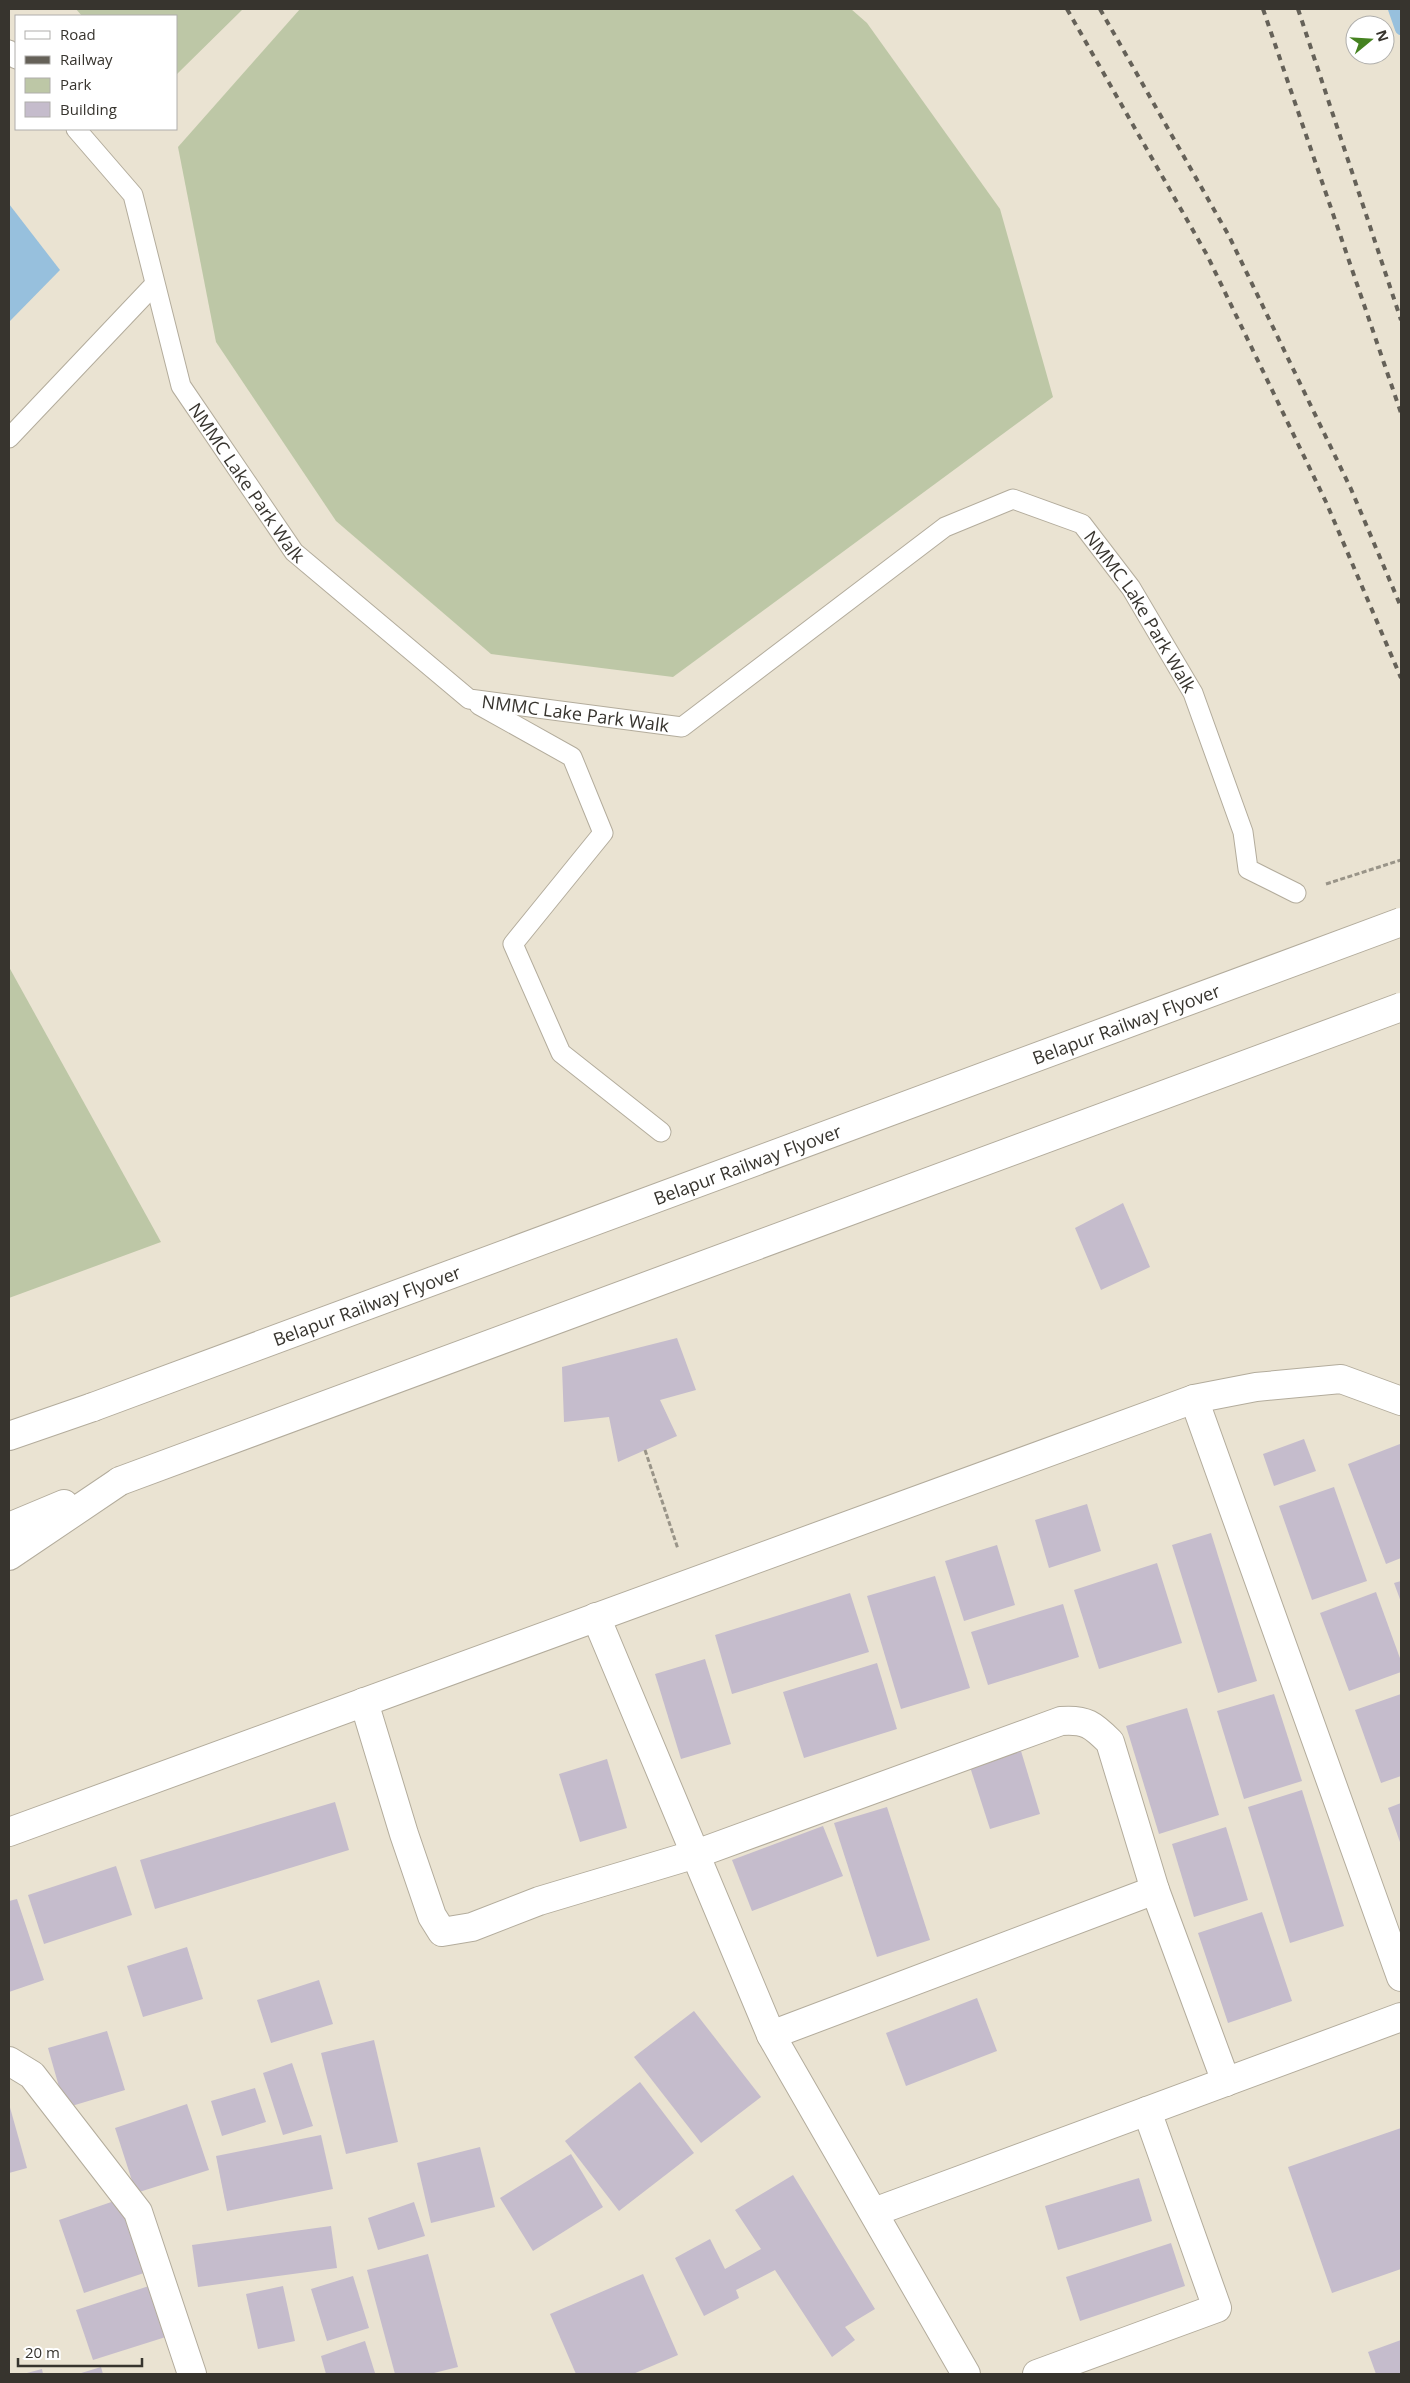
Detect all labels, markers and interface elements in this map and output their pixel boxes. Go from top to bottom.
legend [15,15,178,130]
north arrow [1345,15,1395,65]
text: Road [60,24,96,44]
text: N [1372,27,1394,44]
text: Railway [60,49,113,69]
text: Park [60,74,91,94]
text: Building [60,99,117,119]
street label: NMMC Lake Park Walk [184,398,310,568]
street label: NMMC Lake Park Walk [1079,525,1202,697]
street label: NMMC Lake Park Walk [480,689,671,737]
street label: Belapur Railway Flyover [1029,978,1224,1070]
street label: Belapur Railway Flyover [650,1118,845,1210]
street label: Belapur Railway Flyover [270,1260,465,1351]
scale bar [18,2336,141,2368]
text: 20 m [25,2342,60,2362]

